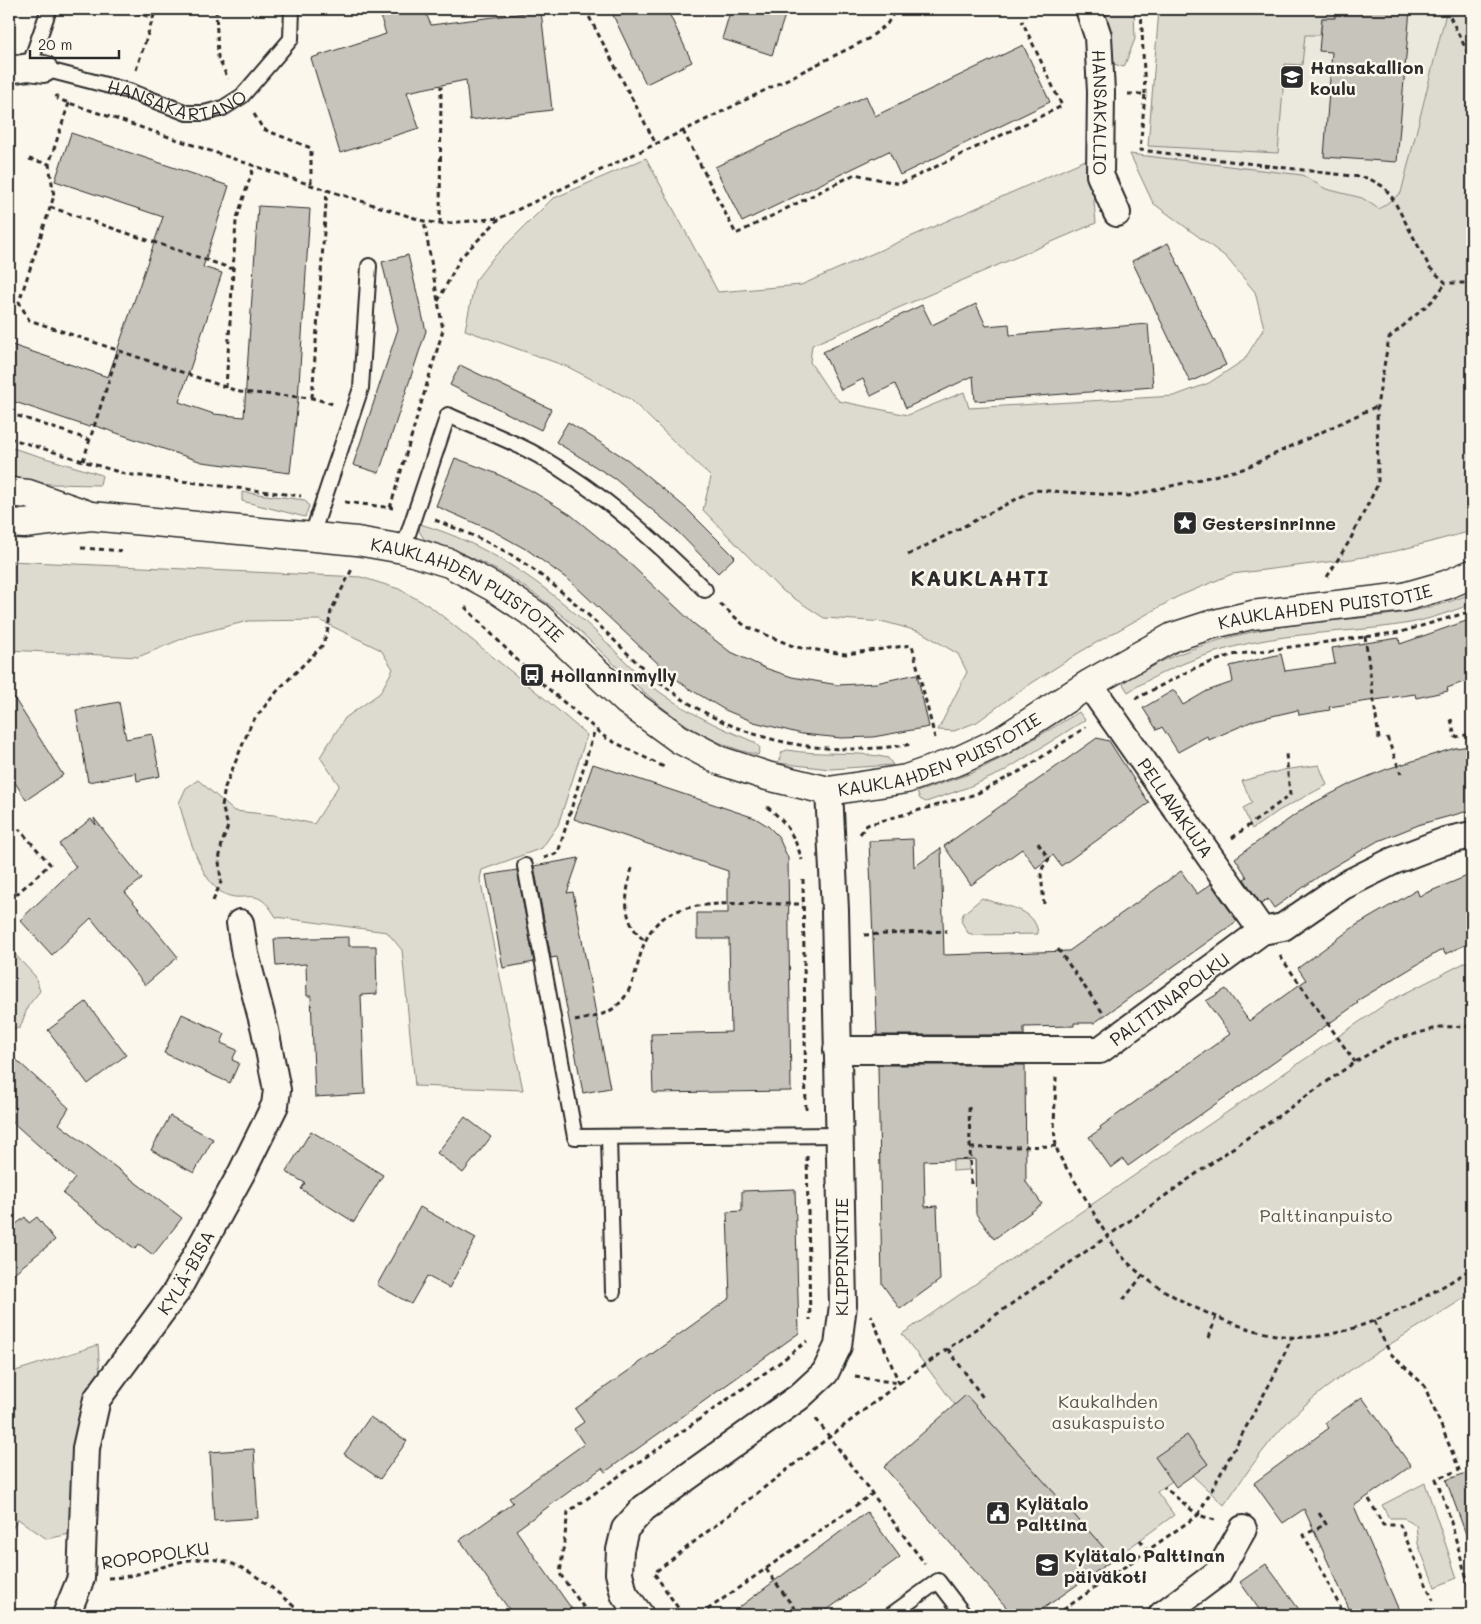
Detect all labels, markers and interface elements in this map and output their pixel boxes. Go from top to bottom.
scale bar [30,28,119,60]
text: 20 m [38,34,72,54]
street label: HANSAKALLIO [1087,49,1113,175]
place label: Hansakallion koulu [1310,55,1424,100]
school or university icon: Hansakallion koulu [1279,64,1305,90]
street label: HANSAKARTANO [102,73,248,97]
text: HANSAKARTANO [105,74,251,126]
place icon: Gestersinrinne [1172,510,1198,536]
place label: Gestersinrinne [1202,511,1336,535]
street label: KAUKLAHDEN PUISTOTIE [369,532,569,647]
district label: KAUKLAHTI [911,563,1049,592]
street label: KAUKLAHDEN PUISTOTIE [1215,578,1435,635]
bus stop icon: Hollanninmylly [519,662,545,688]
place label: Hollanninmylly [550,663,677,687]
street label: KAUKLAHDEN PUISTOTIE [836,707,1045,802]
street label: PELLAVAKUJA [1132,753,1219,862]
street label: PALTTINAPOLKU [1105,947,1234,1051]
street label: KLIPPINKITIE [829,1198,853,1316]
park label: Palttinanpuisto [1259,1203,1393,1227]
street label: KYLÄ-BISA [151,1226,220,1319]
park label: Kaukalhden asukaspuisto [1051,1389,1165,1434]
place label: Kylätalo Palttina [1016,1491,1088,1536]
public building icon: Kylätalo Palttina [985,1500,1011,1526]
street label: ROPOPOLKU [100,1536,210,1574]
place label: Kylätalo Palttinan päiväkoti [1064,1543,1225,1588]
school or university icon: Kylätalo Palttinan päiväkoti [1034,1552,1060,1578]

